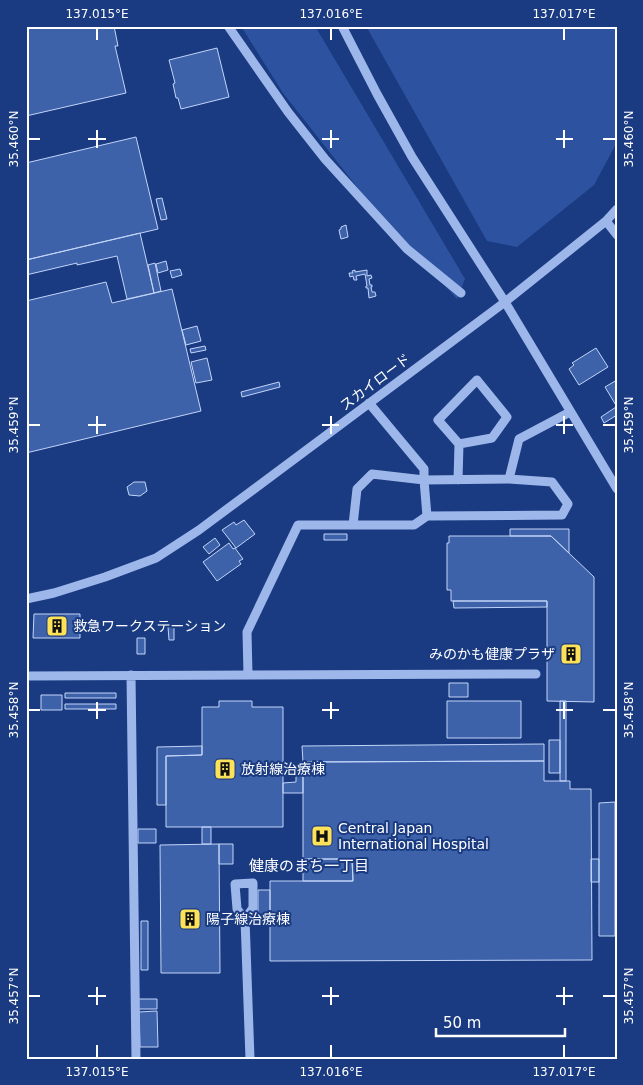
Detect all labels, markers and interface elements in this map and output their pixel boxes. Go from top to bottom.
text: 137.015°E [65,7,129,21]
text: 137.016°E [299,7,363,21]
text: 137.017°E [532,7,596,21]
text: 35.460°N [7,111,21,167]
text: 35.460°N [622,111,636,167]
street label: スカイロード [337,350,413,414]
text: 35.459°N [7,397,21,453]
text: 35.459°N [622,397,636,453]
building icon: 救急ワークステーション [45,614,69,638]
place label: 救急ワークステーション [73,618,226,634]
building icon: みのかも健康プラザ [559,642,583,666]
place label: みのかも健康プラザ [429,646,555,662]
text: 35.458°N [7,682,21,738]
text: 35.458°N [622,682,636,738]
building icon: 放射線治療棟 [213,757,237,781]
place label: 放射線治療棟 [241,761,325,777]
place label: Central Japan International Hospital [338,820,489,852]
hospital icon: Central Japan International Hospital [310,824,334,848]
district label: 健康のまち一丁目 [249,857,369,875]
building icon: 陽子線治療棟 [178,907,202,931]
place label: 陽子線治療棟 [206,911,290,927]
text: 35.457°N [7,968,21,1024]
text: 35.457°N [622,968,636,1024]
scale bar [436,1005,564,1037]
text: 50 m [443,1014,481,1032]
text: 137.015°E [65,1065,129,1079]
text: 137.016°E [299,1065,363,1079]
text: 137.017°E [532,1065,596,1079]

